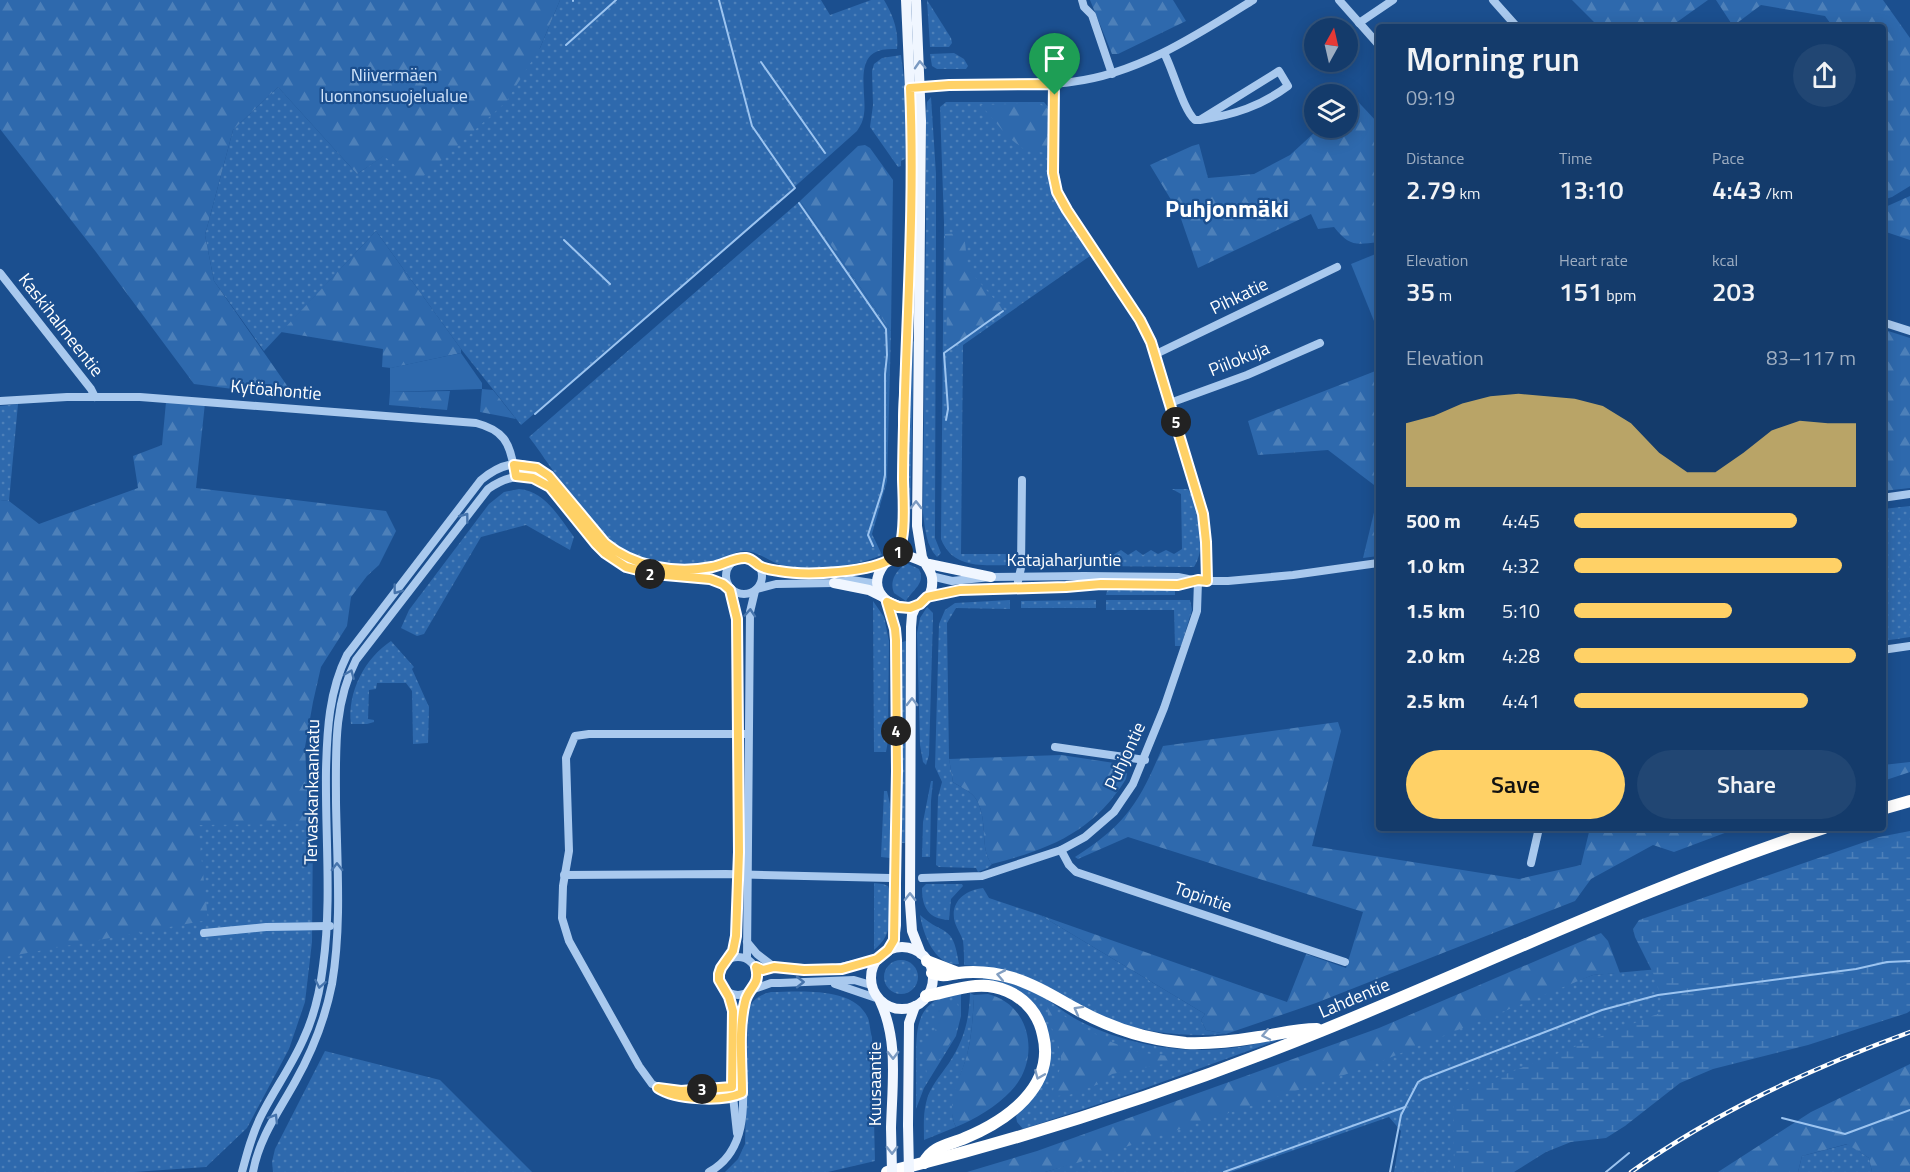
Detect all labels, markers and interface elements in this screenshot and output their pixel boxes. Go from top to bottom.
north arrow [1304,18,1358,72]
map controls [1304,18,1358,138]
pin [1029,33,1080,95]
text: Morning run [1406,34,1580,84]
icon: arrive [1038,42,1071,75]
button: share [1793,44,1856,107]
park label: Niivermäen luonnonsuojelualue [320,61,468,109]
one-way arrow [913,61,926,70]
text: 09:19 [1406,82,1455,113]
button: layers [1304,84,1358,138]
text: Distance [1406,146,1464,170]
text: Time [1559,146,1592,170]
text: Pace [1712,146,1744,170]
text: 2.79 [1406,170,1456,209]
text: 13:10 [1559,170,1623,209]
text: 4:43 [1712,170,1762,209]
text: km [1456,181,1480,205]
text: /km [1762,181,1793,205]
district label: Puhjonmäki [1165,190,1289,226]
text: Elevation [1406,248,1468,272]
text: Heart rate [1559,248,1628,272]
text: kcal [1712,248,1738,272]
street label: Kaskihalmeentie [12,267,111,382]
street label: Pihkatie [1205,270,1272,321]
text: 35 [1406,272,1435,311]
text: 151 [1559,272,1603,311]
text: 203 [1712,272,1756,311]
text: m [1435,283,1452,307]
text: bpm [1603,283,1636,307]
street label: Piilokuja [1204,334,1273,383]
text: Elevation [1406,342,1484,373]
text: 83–117 m [1766,342,1856,373]
street label: Kytöahontie [229,372,323,407]
pin: 5 [1161,407,1191,437]
text: 5 [1172,410,1180,434]
one-way arrow [910,500,922,509]
text: 500 m [1406,505,1461,536]
text: 4:45 [1502,505,1540,536]
one-way arrow [457,513,468,524]
pin: 1 [883,537,913,567]
text: 1 [894,540,902,564]
street label: Katajaharjuntie [1007,546,1121,573]
text: 1.0 km [1406,550,1465,581]
text: 4:32 [1502,550,1540,581]
pin: 2 [635,559,665,589]
text: 2 [646,562,654,586]
one-way arrow [393,583,404,594]
text: 1.5 km [1406,595,1465,626]
text: 5:10 [1502,595,1540,626]
one-way arrow [743,608,756,617]
text: 2.0 km [1406,640,1465,671]
text: 4:28 [1502,640,1540,671]
one-way arrow [343,670,355,681]
text: 2.5 km [1406,685,1465,716]
text: 4:41 [1502,685,1540,716]
one-way arrow [906,698,918,707]
pin: 4 [881,716,911,746]
street label: Puhjontie [1097,717,1152,794]
street label: Tervaskankaankatu [297,719,326,865]
text: 4 [892,719,900,743]
button: Save [1406,750,1625,819]
button: Share [1637,750,1856,819]
one-way arrow [331,863,343,872]
street label: Topintie [1171,874,1236,919]
one-way arrow [904,893,916,902]
one-way arrow [997,969,1007,982]
street label: Lahdentie [1314,970,1394,1025]
one-way arrow [795,976,804,988]
one-way arrow [314,978,327,988]
one-way arrow [1073,1006,1084,1017]
one-way arrow [1262,1028,1272,1041]
street label: Kuusaantie [861,1042,888,1126]
one-way arrow [886,1050,899,1059]
one-way arrow [1035,1068,1047,1079]
pin: 3 [687,1074,717,1104]
text: 3 [698,1077,706,1101]
one-way arrow [266,1114,278,1124]
one-way arrow [885,1146,898,1155]

